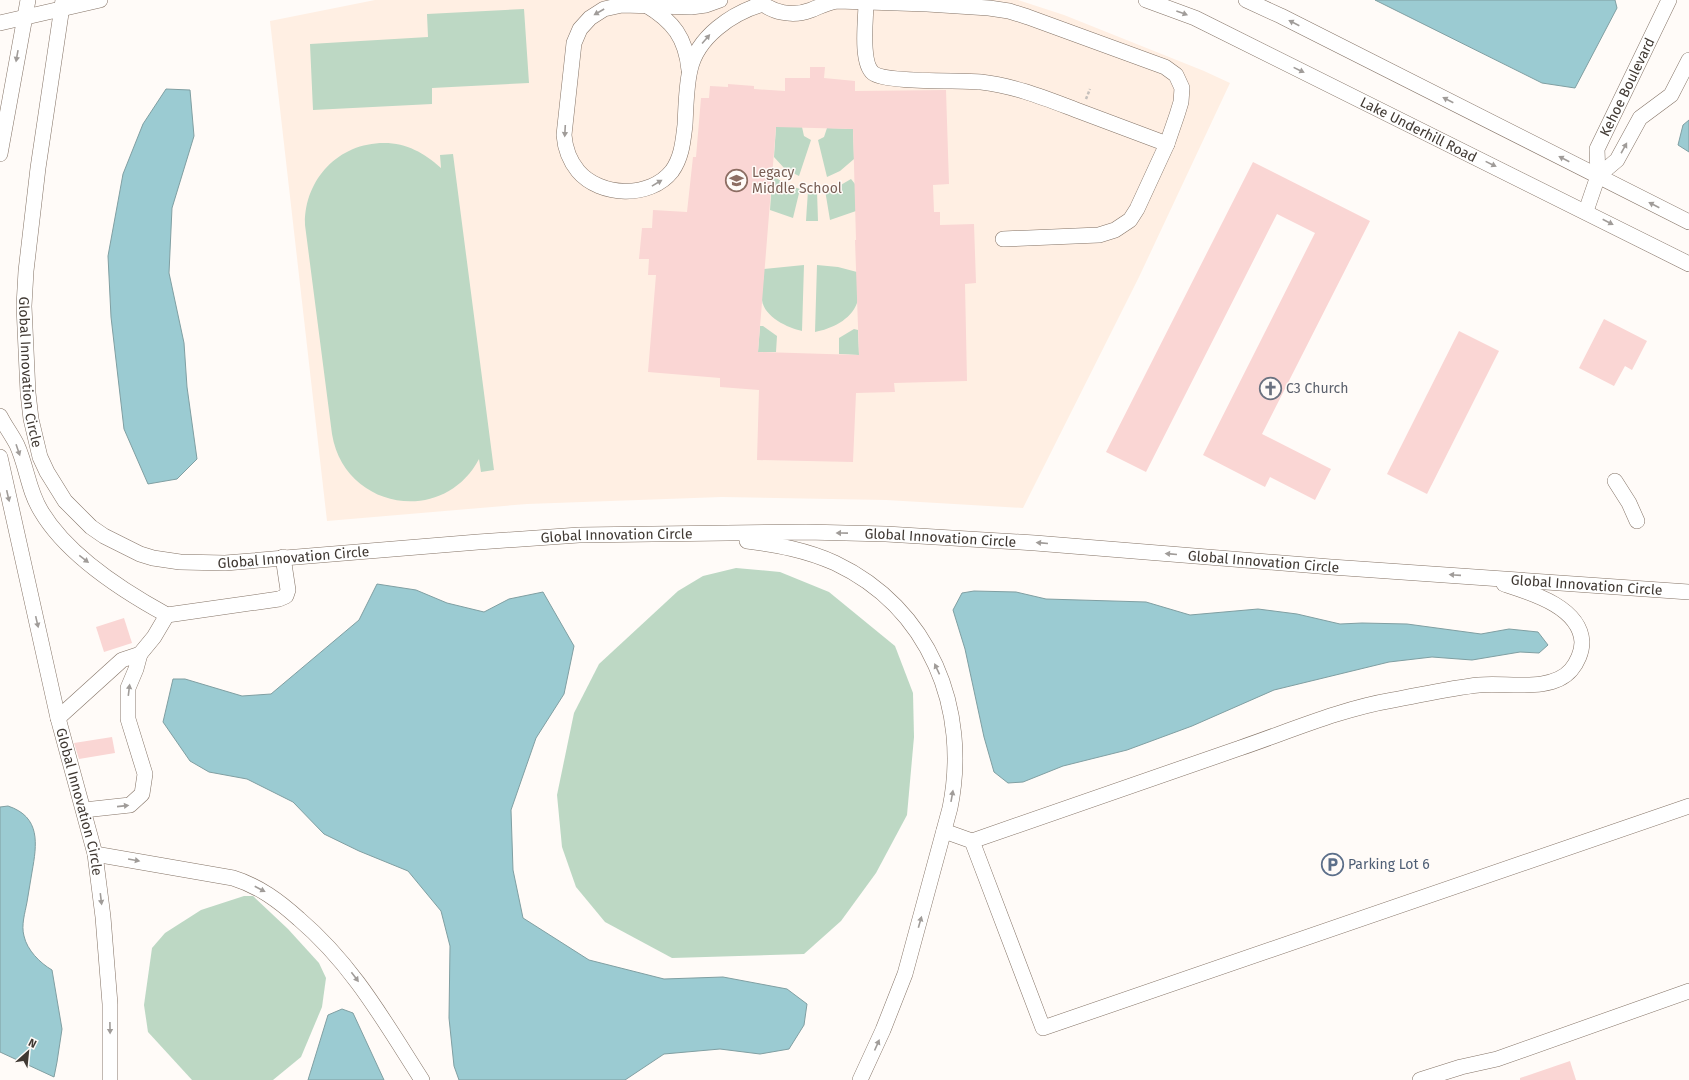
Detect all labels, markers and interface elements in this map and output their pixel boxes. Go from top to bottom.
one-way arrow [593,8,605,15]
one-way arrow [1177,11,1189,17]
one-way arrow [1288,20,1300,26]
one-way arrow [702,34,711,45]
street label: Kehoe Boulevard [1596,35,1659,139]
one-way arrow [14,50,20,62]
one-way arrow [1294,67,1305,73]
street label: Lake Underhill Road [1357,94,1480,166]
one-way arrow [1442,97,1453,103]
one-way arrow [561,125,568,137]
one-way arrow [1620,142,1627,153]
one-way arrow [1558,156,1569,162]
one-way arrow [1486,161,1497,167]
place label: Legacy Middle School [752,164,842,197]
school or university icon: Legacy Middle School [723,167,749,193]
one-way arrow [651,179,663,186]
one-way arrow [1648,202,1660,208]
one-way arrow [1602,219,1613,225]
street label: Global Innovation Circle [15,296,45,449]
church icon: C3 Church [1257,375,1283,401]
place label: C3 Church [1286,380,1348,397]
one-way arrow [15,445,21,457]
one-way arrow [6,489,12,502]
street label: Global Innovation Circle [864,525,1017,551]
street label: Global Innovation Circle [540,526,693,547]
one-way arrow [835,530,848,536]
one-way arrow [1036,540,1048,547]
street label: Global Innovation Circle [218,543,370,572]
street label: Global Innovation Circle [1187,547,1340,577]
one-way arrow [1165,551,1177,557]
one-way arrow [78,555,89,563]
one-way arrow [1449,572,1461,579]
street label: Global Innovation Circle [1510,572,1663,599]
one-way arrow [34,616,40,629]
one-way arrow [934,663,940,675]
one-way arrow [126,684,132,697]
street label: Global Innovation Circle [52,726,106,877]
one-way arrow [949,790,955,803]
one-way arrow [117,802,129,809]
parking icon: Parking Lot 6 [1319,851,1345,877]
place label: Parking Lot 6 [1348,856,1430,873]
one-way arrow [128,858,140,864]
one-way arrow [254,886,266,892]
one-way arrow [98,893,104,905]
one-way arrow [917,916,923,928]
one-way arrow [351,971,359,982]
one-way arrow [107,1022,113,1035]
north arrow [8,1032,48,1072]
text: N [26,1036,39,1051]
one-way arrow [874,1039,880,1050]

